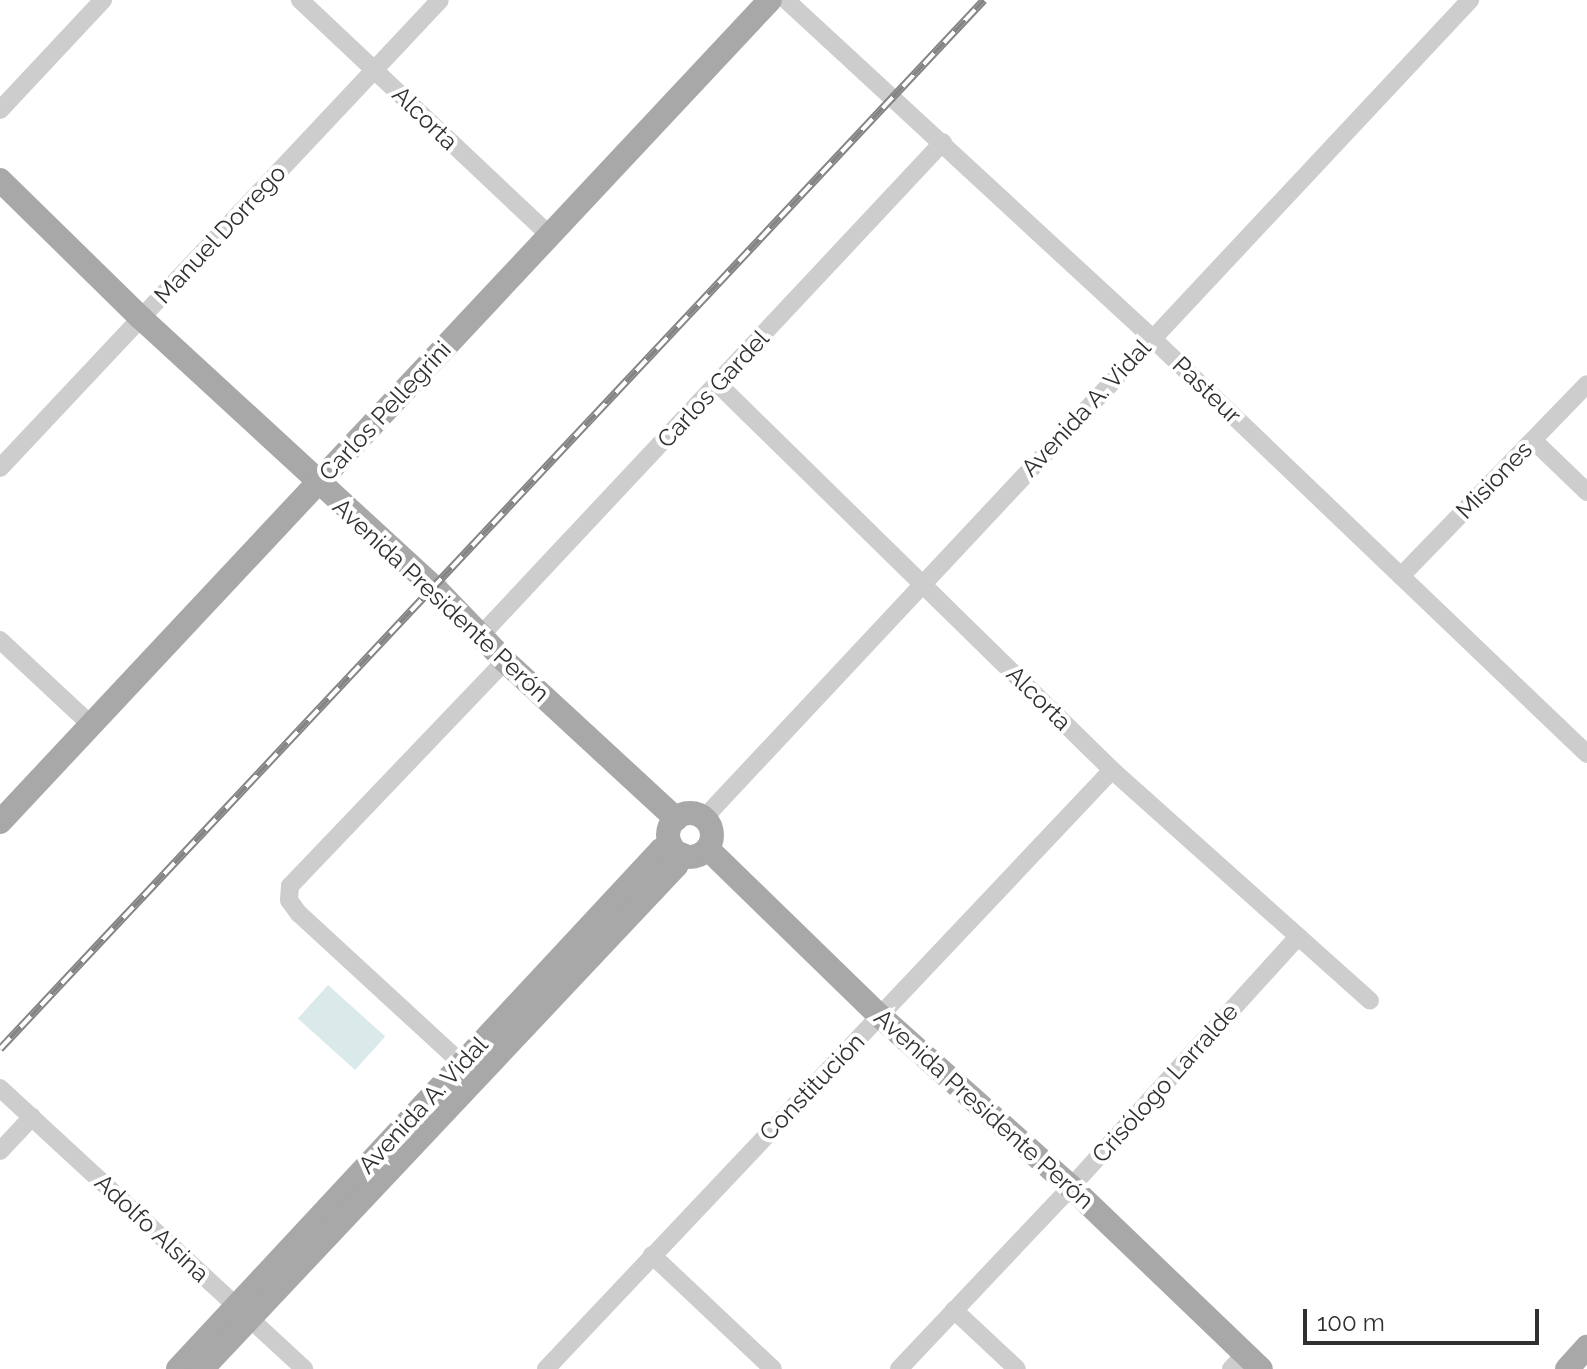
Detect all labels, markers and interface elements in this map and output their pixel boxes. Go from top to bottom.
street label: Alcorta [386,80,464,156]
street label: Manuel Dorrego [148,158,292,310]
street label: Carlos Gardel [651,324,775,454]
street label: Avenida A. Vidal [1015,333,1157,483]
street label: Carlos Pellegrini [313,335,457,487]
street label: Pasteur [1167,350,1247,430]
street label: Misiones [1450,435,1538,525]
street label: Avenida Presidente Perón [327,492,555,708]
street label: Alcorta [1001,660,1077,736]
street label: Crisólogo Larralde [1086,997,1244,1169]
street label: Avenida Presidente Perón [868,1003,1100,1215]
street label: Constitución [754,1027,870,1147]
street label: Avenida A. Vidal [352,1030,494,1180]
street label: Adolfo Alsina [89,1168,215,1288]
scale bar [1307,1293,1543,1343]
text: 100 m [1317,1308,1385,1337]

